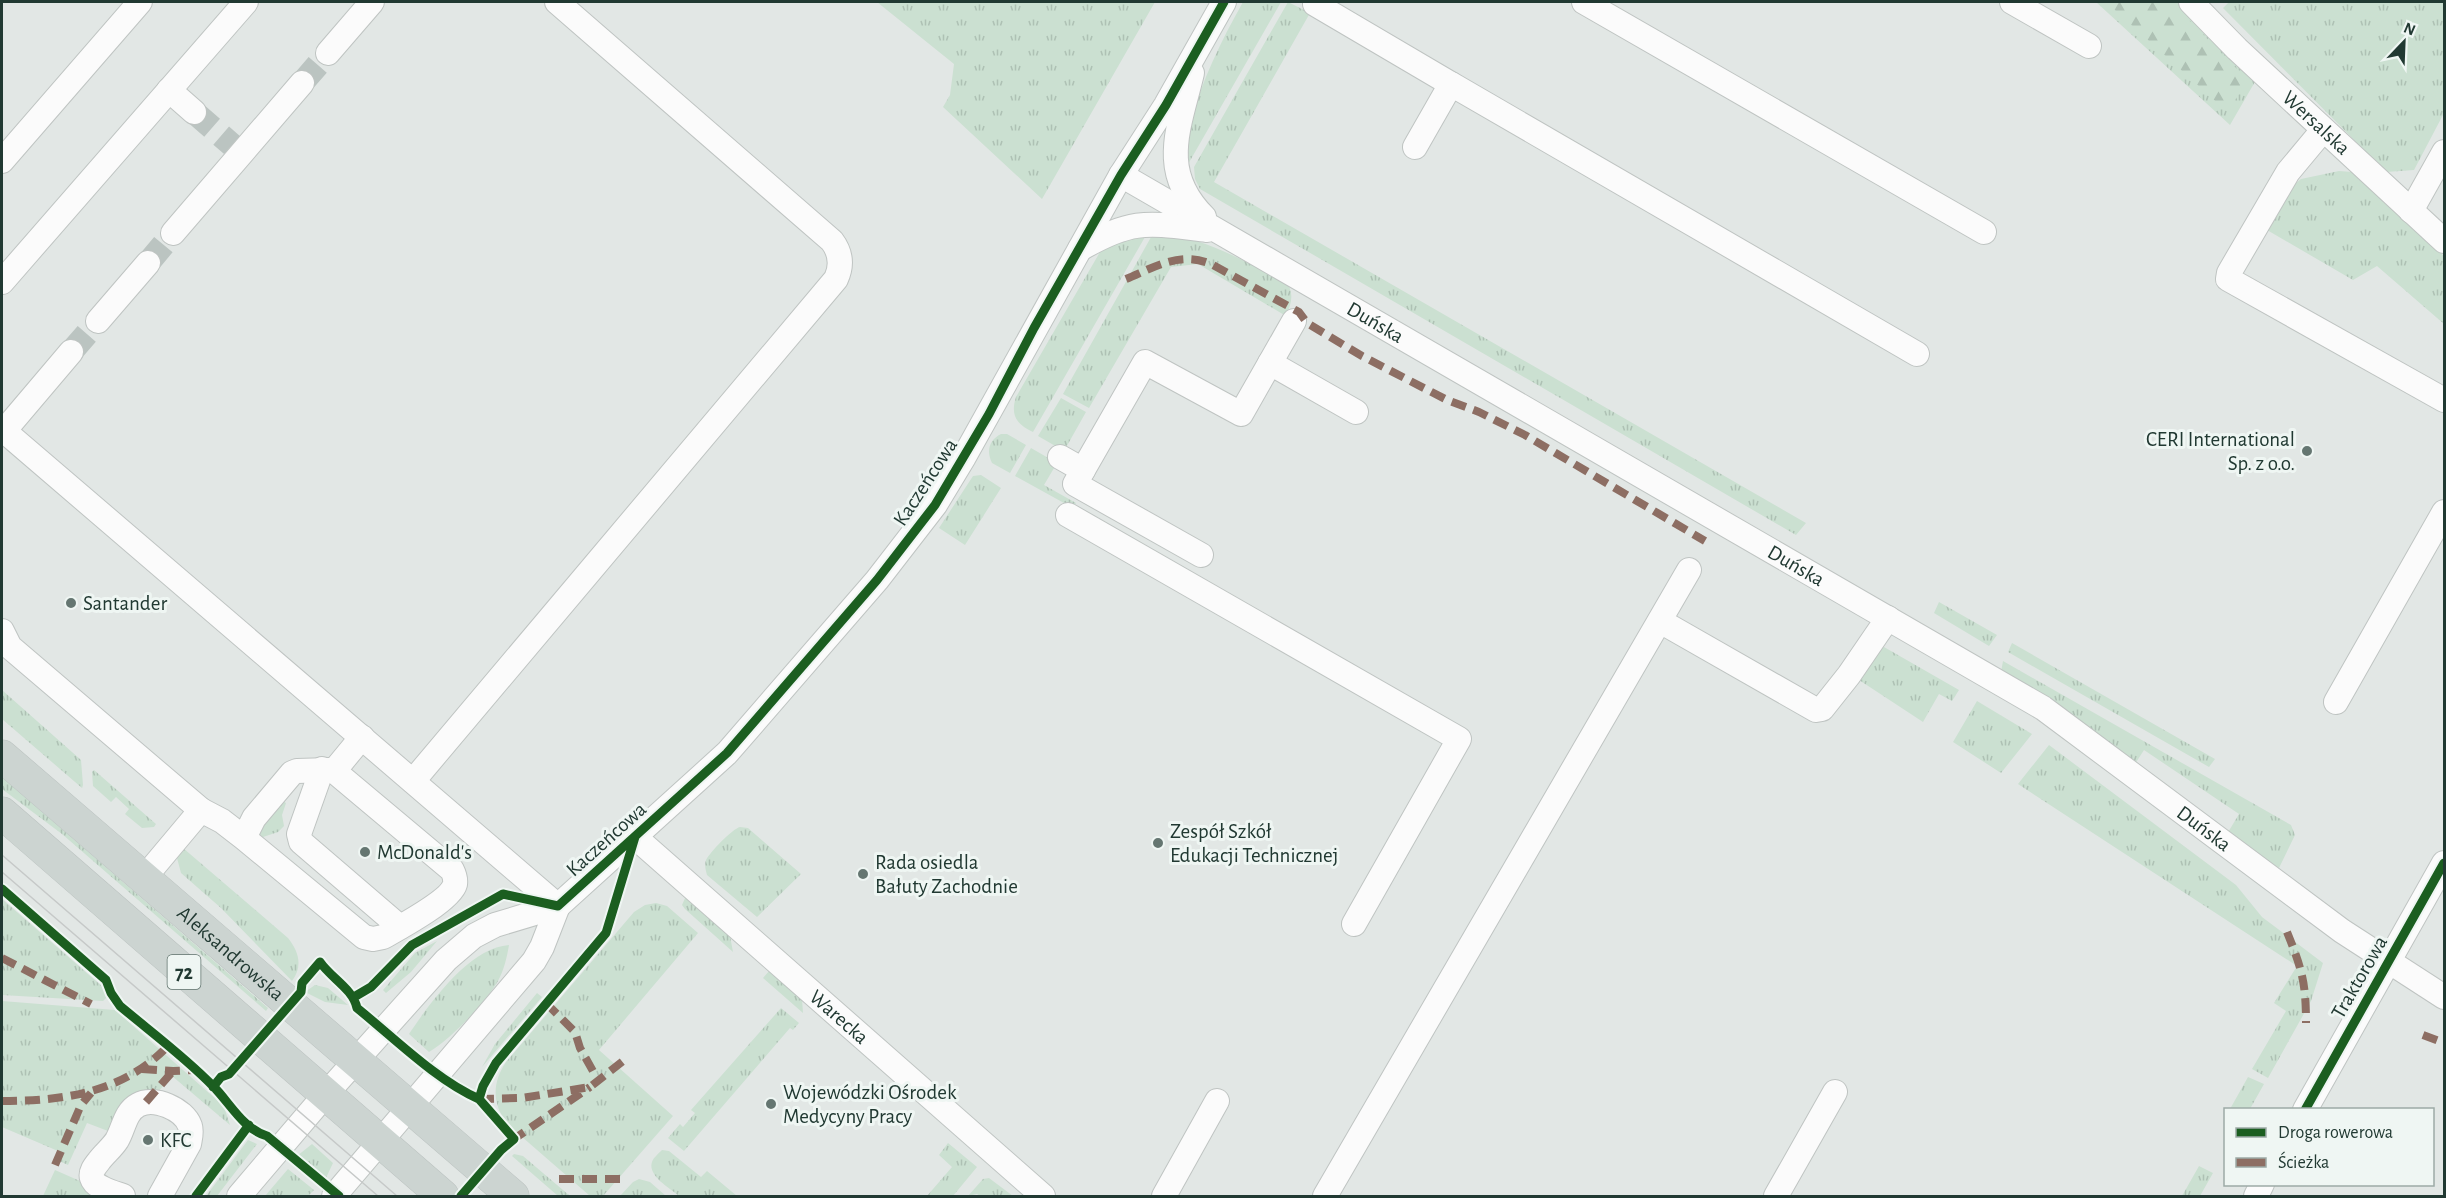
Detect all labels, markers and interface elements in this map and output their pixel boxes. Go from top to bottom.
north arrow [2374,12,2434,72]
text: N [2401,20,2418,39]
street label: Wersalska [2278,87,2354,159]
street label: Duńska [1343,298,1407,347]
place label: CERI International Sp. z o.o. [2146,429,2295,474]
street label: Kaczeńcowa [890,435,961,530]
marker: CERI International Sp. z o.o. [2300,444,2314,458]
street label: Duńska [1764,541,1828,590]
place label: Santander [83,593,167,614]
marker: Santander [64,596,78,610]
street label: Kaczeńcowa [562,798,651,880]
street label: Duńska [2173,802,2235,856]
place label: Zespół Szkół Edukacji Technicznej [1170,821,1338,866]
marker: Zespół Szkół Edukacji Technicznej [1151,836,1165,850]
place label: McDonald's [377,842,472,863]
marker: McDonald's [358,845,372,859]
place label: Rada osiedla Bałuty Zachodnie [875,852,1018,897]
marker: Rada osiedla Bałuty Zachodnie [856,867,870,881]
street label: Aleksandrowska [173,902,288,1005]
street label: Traktorowa [2327,932,2392,1022]
road number: 72 [168,955,201,989]
street label: Warecka [805,986,873,1048]
place label: Wojewódzki Ośrodek Medycyny Pracy [783,1082,957,1127]
marker: Wojewódzki Ośrodek Medycyny Pracy [764,1097,778,1111]
legend [2224,1108,2434,1186]
text: Droga rowerowa [2278,1124,2393,1142]
place label: KFC [160,1130,192,1151]
marker: KFC [141,1133,155,1147]
text: Ścieżka [2278,1151,2329,1172]

